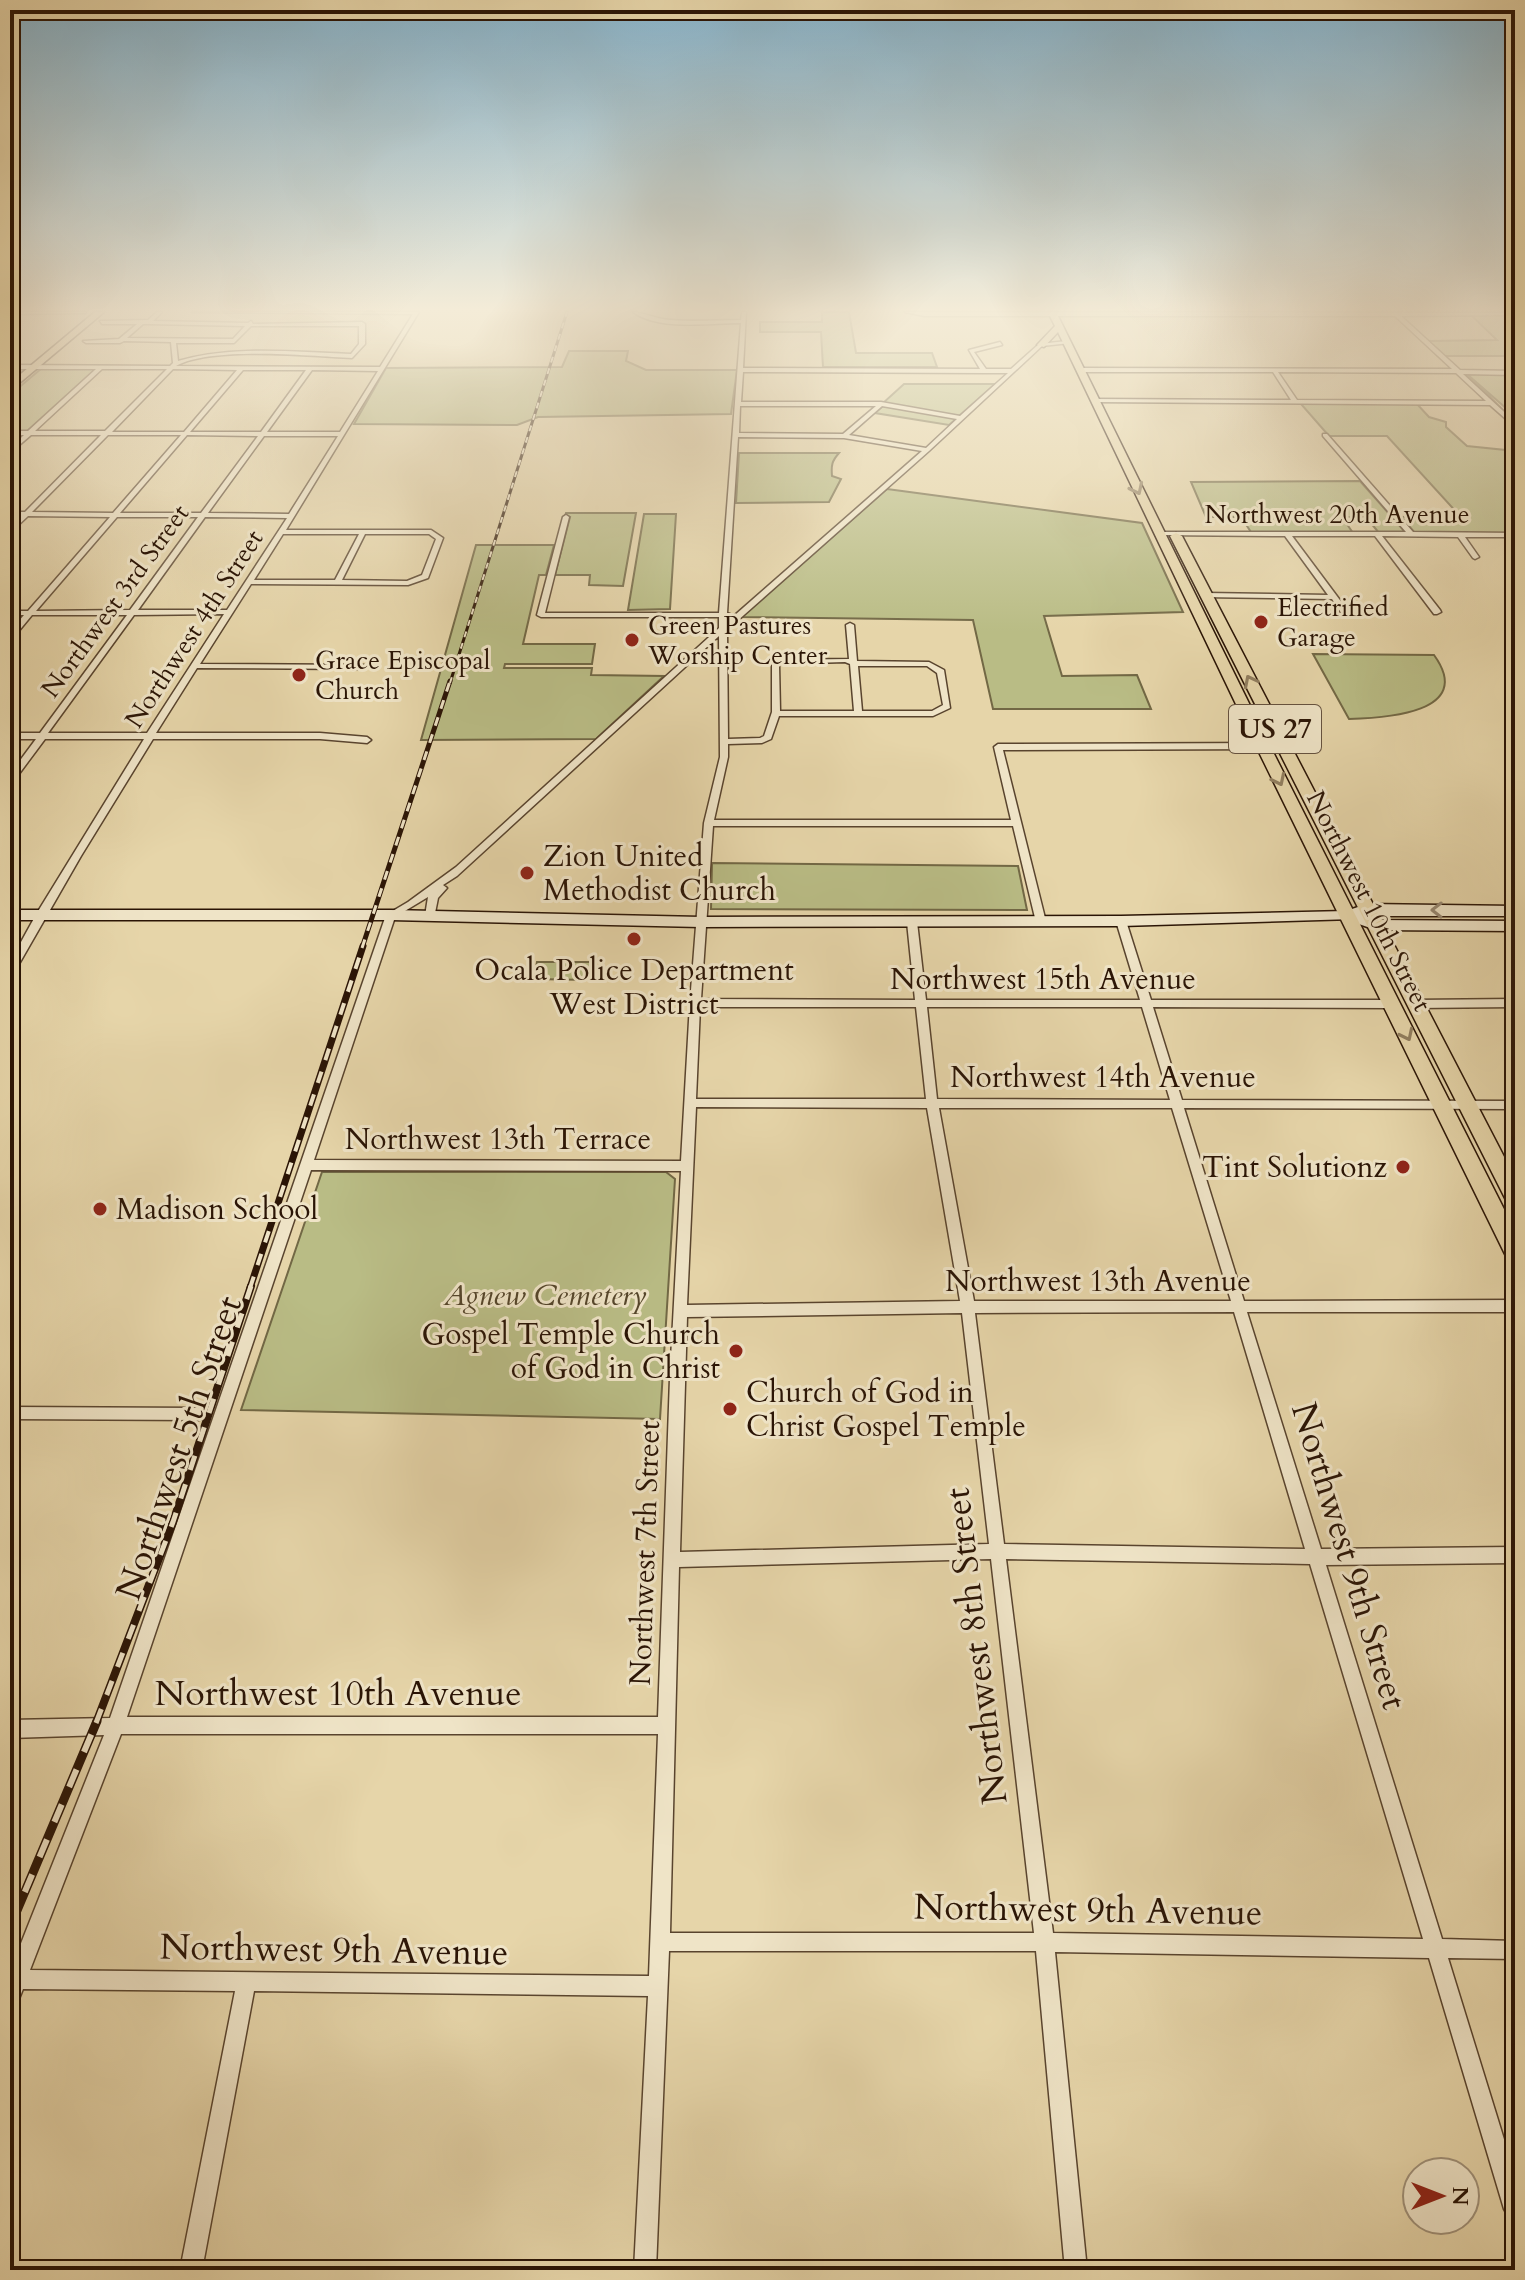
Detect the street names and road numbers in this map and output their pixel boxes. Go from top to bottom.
street label: Northwest 3rd Street [33,497,197,705]
street label: Northwest 20th Avenue [1204,497,1470,532]
street label: Northwest 4th Street [117,523,271,735]
road number: US 27 [1229,705,1321,753]
street label: Northwest 10th Street [1298,785,1440,1017]
street label: Northwest 15th Avenue [890,959,1196,1000]
street label: Northwest 14th Avenue [950,1057,1256,1098]
street label: Northwest 13th Terrace [345,1119,651,1160]
street label: Northwest 13th Avenue [945,1261,1251,1302]
street label: Northwest 5th Street [104,1289,254,1607]
street label: Northwest 9th Street [1279,1397,1419,1715]
street label: Northwest 7th Street [620,1419,670,1686]
street label: Northwest 8th Street [932,1485,1020,1807]
street label: Northwest 10th Avenue [154,1669,522,1718]
street label: Northwest 9th Avenue [913,1882,1263,1938]
street label: Northwest 9th Avenue [159,1922,509,1978]

